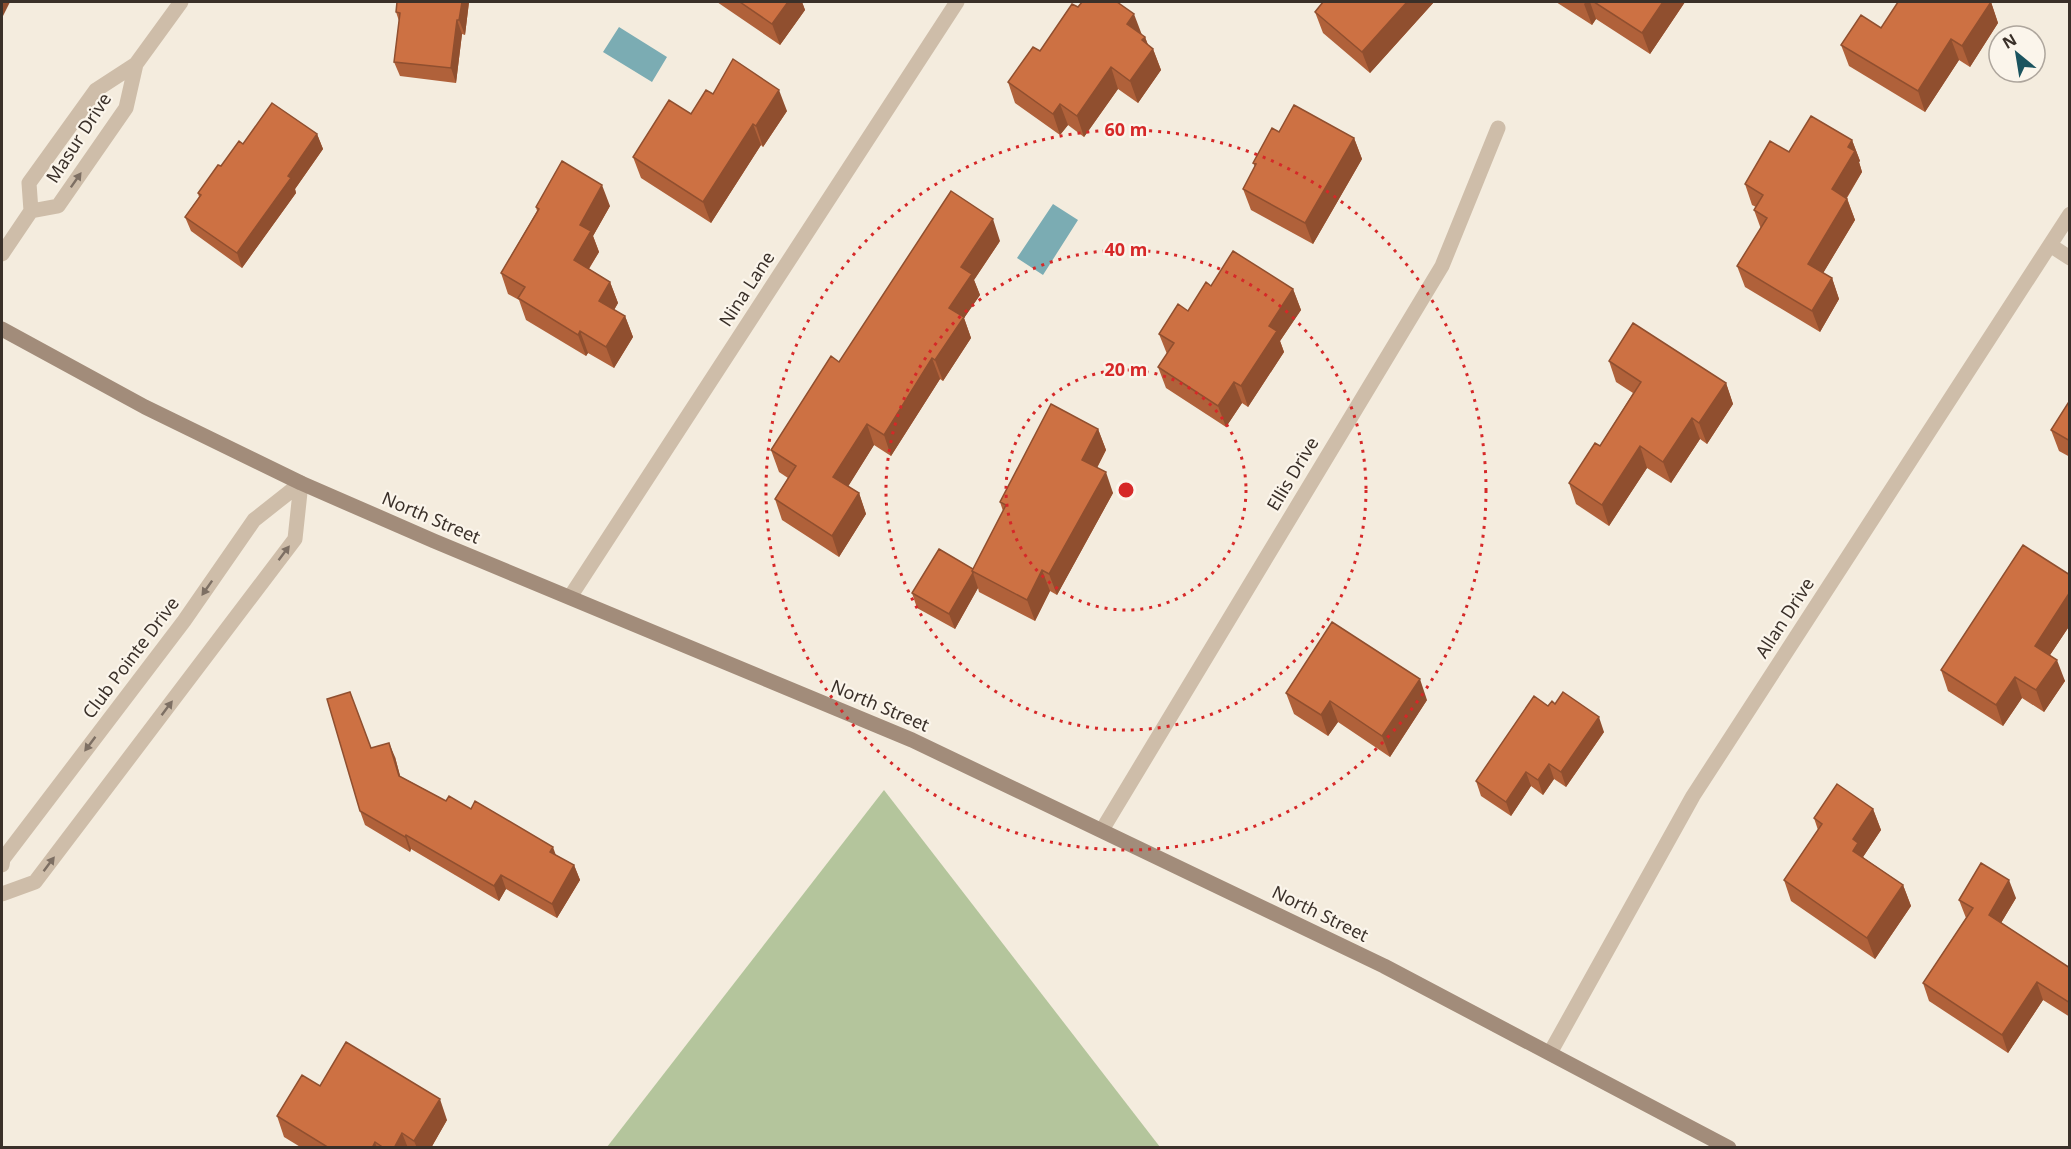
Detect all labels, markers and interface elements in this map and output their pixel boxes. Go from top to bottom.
north arrow [1987,24,2047,84]
text: N [1998,28,2021,54]
street label: Masur Drive [40,88,116,187]
text: 60 m [1105,117,1147,141]
one-way arrow [70,173,82,189]
text: 40 m [1105,237,1147,261]
street label: Nina Lane [713,246,779,331]
text: 20 m [1105,357,1147,381]
street label: Ellis Drive [1261,432,1323,515]
centre of rings [1116,480,1136,500]
street label: North Street [379,486,485,549]
one-way arrow [278,545,291,561]
street label: Allan Drive [1749,573,1819,662]
one-way arrow [201,579,213,595]
street label: Club Pointe Drive [77,592,184,723]
street label: North Street [828,674,934,737]
one-way arrow [160,701,172,716]
one-way arrow [84,736,97,752]
one-way arrow [43,856,55,872]
street label: North Street [1268,879,1373,947]

